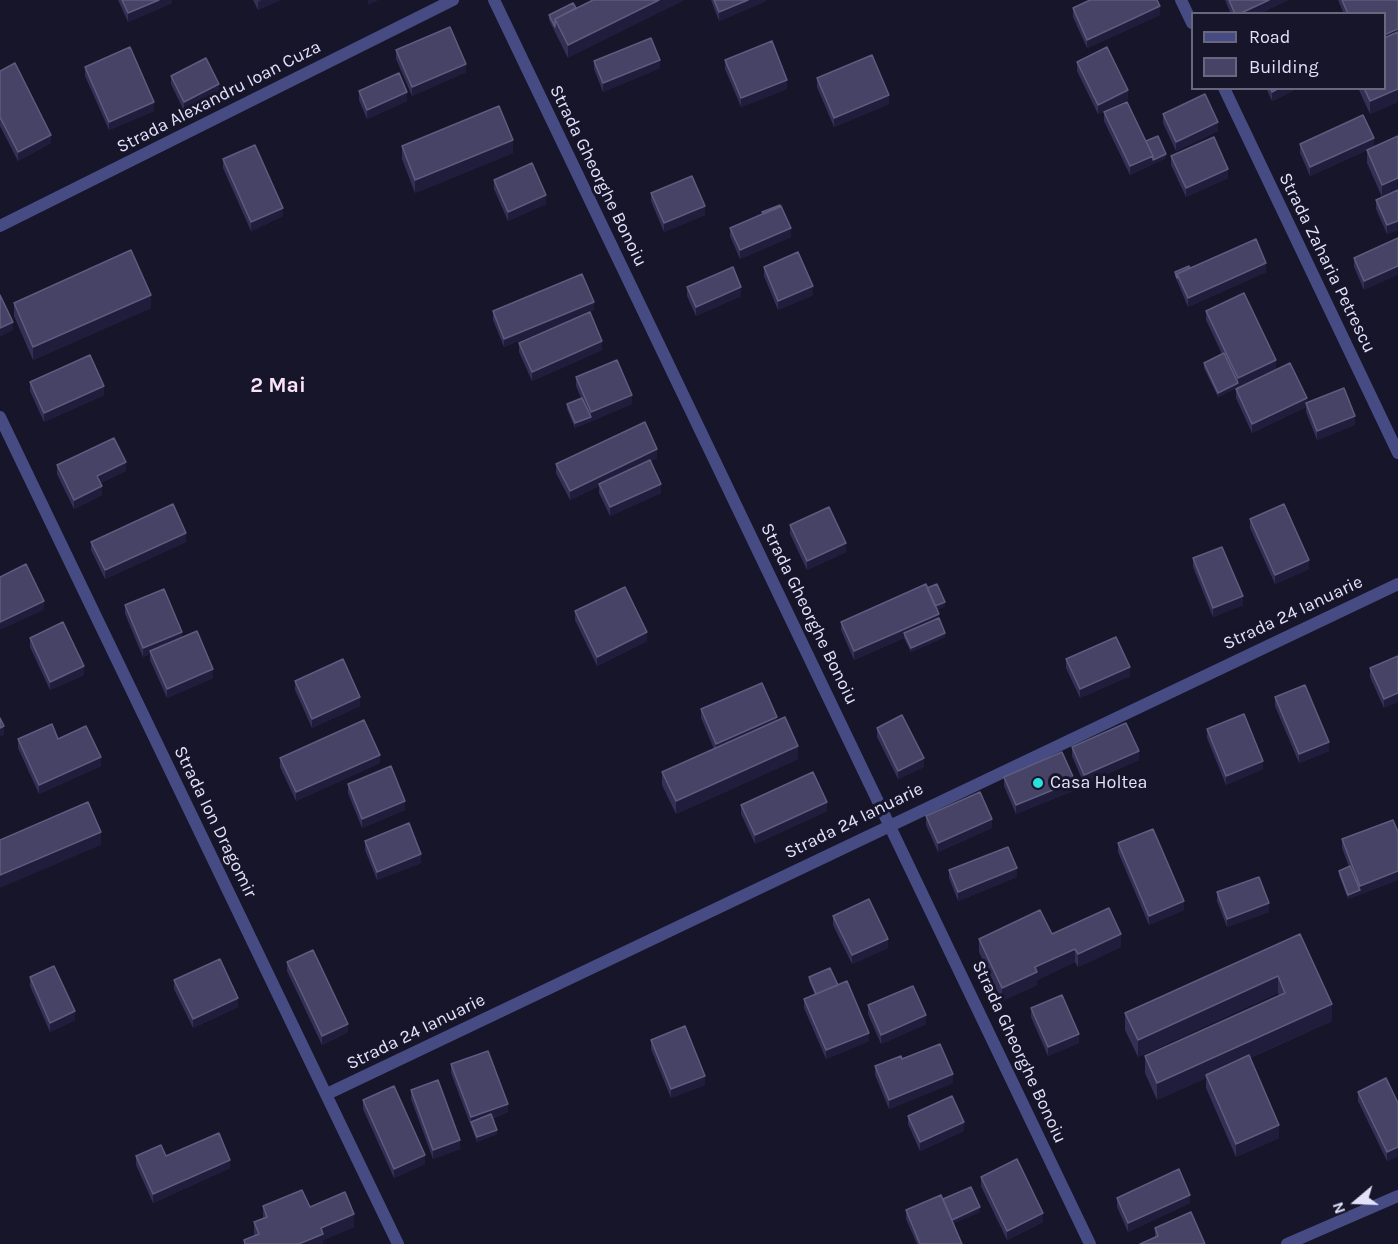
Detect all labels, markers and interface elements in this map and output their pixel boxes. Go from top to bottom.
legend [1191,12,1386,90]
text: Road [1249,26,1290,48]
street label: Strada Alexandru Ioan Cuza [113,36,325,158]
text: Building [1249,56,1319,78]
street label: Strada Gheorghe Bonoiu [545,82,651,270]
street label: Strada Zaharia Petrescu [1274,169,1380,357]
district label: 2 Mai [250,373,306,399]
street label: Strada Gheorghe Bonoiu [756,520,862,708]
street label: Strada 24 Ianuarie [1220,571,1366,655]
street label: Strada Ion Dragomir [169,743,261,901]
place label: Casa Holtea [1050,772,1147,794]
marker: Casa Holtea [1031,776,1045,790]
street label: Strada 24 Ianuarie [781,778,927,864]
street label: Strada Gheorghe Bonoiu [967,957,1071,1147]
street label: Strada 24 Ianuarie [343,989,489,1075]
north arrow [1326,1172,1386,1232]
text: N [1328,1200,1349,1217]

